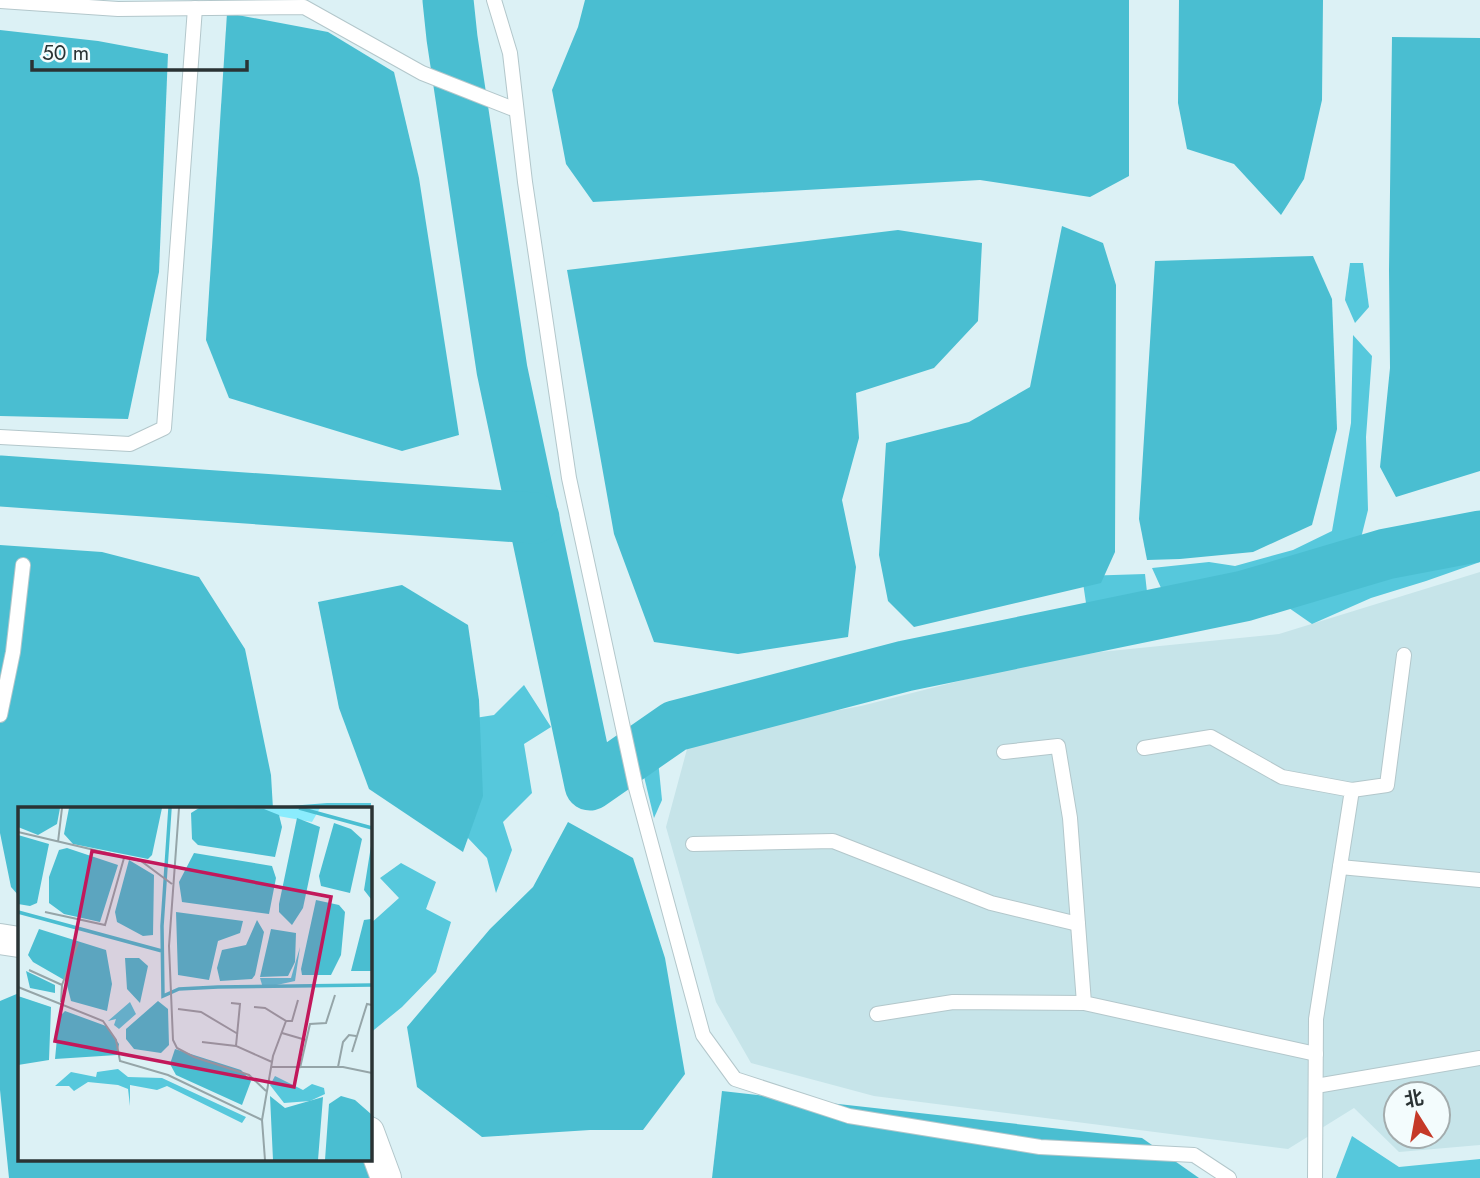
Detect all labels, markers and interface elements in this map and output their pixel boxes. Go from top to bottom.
scale bar [32,28,247,72]
text: 50 m [42,38,89,68]
inset map [18,807,371,1160]
north arrow [1382,1080,1452,1150]
text: 北 [1402,1084,1426,1114]

